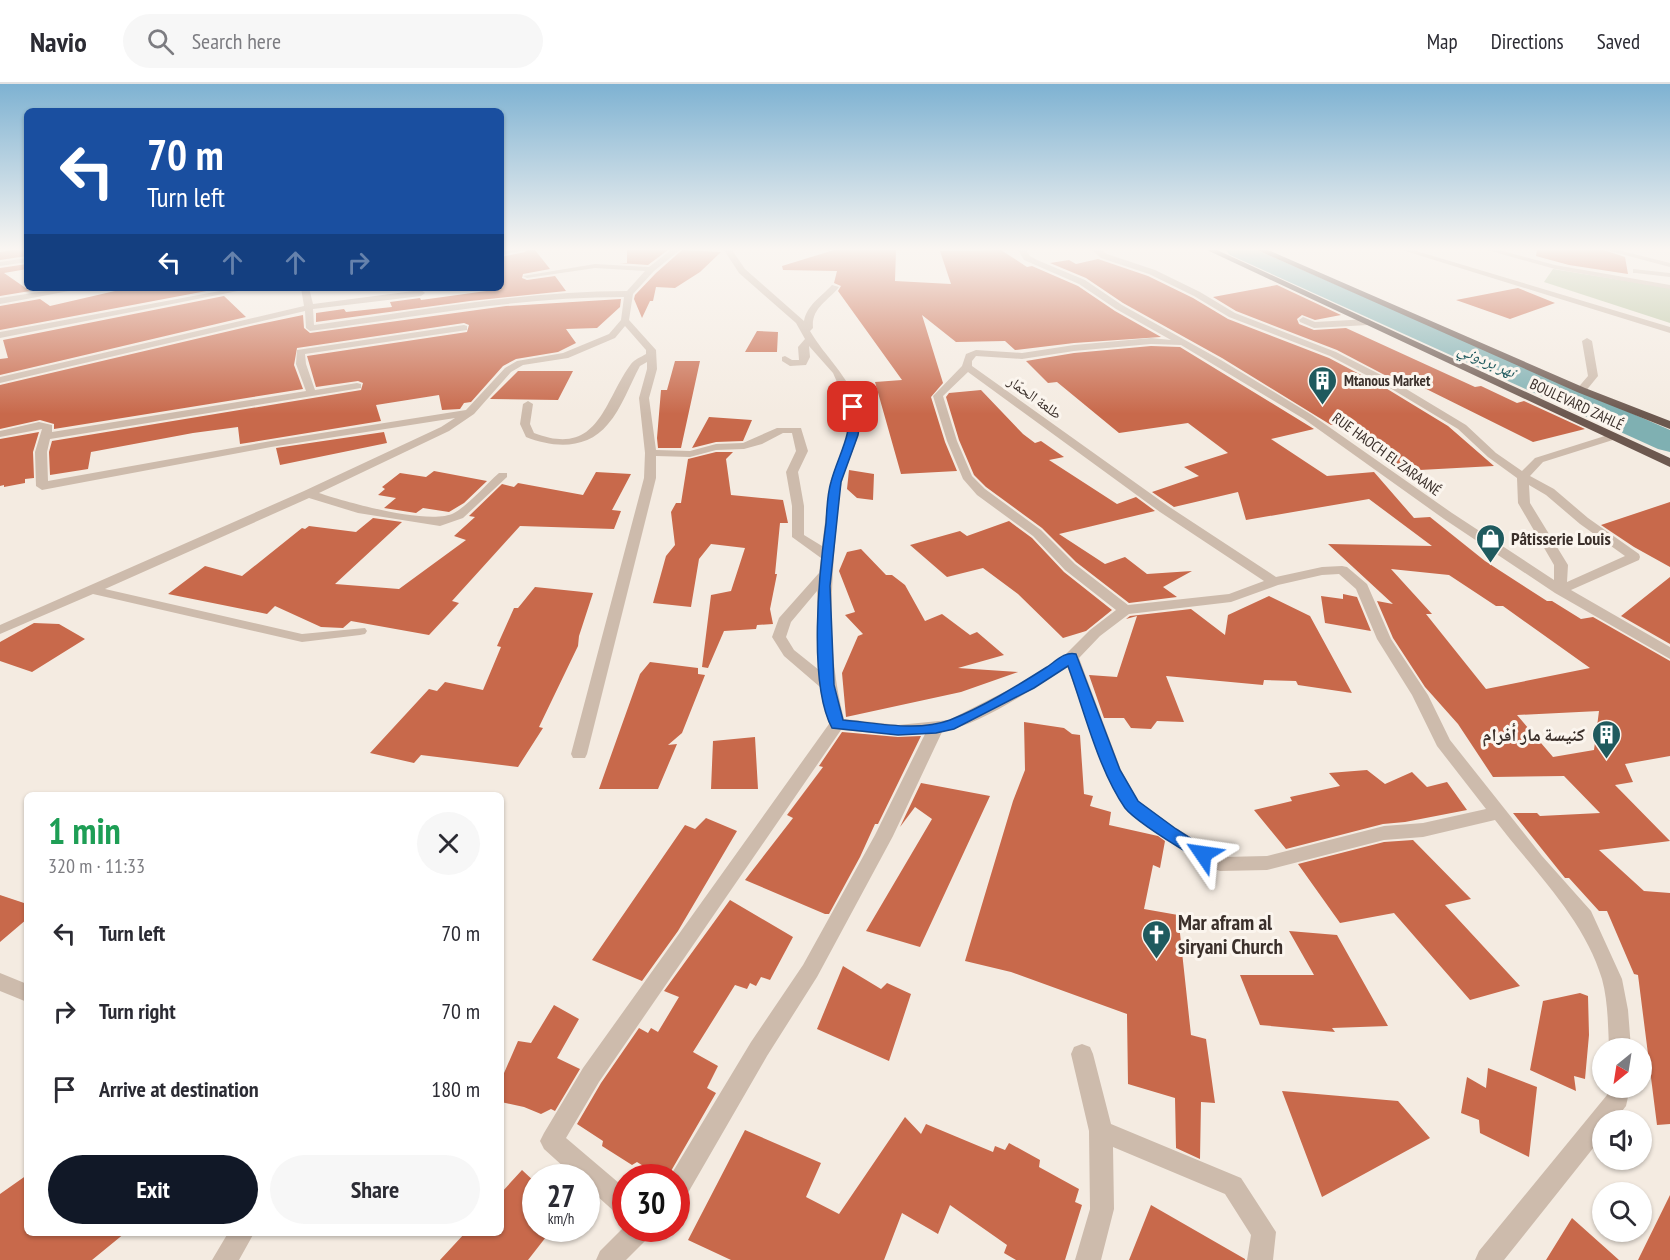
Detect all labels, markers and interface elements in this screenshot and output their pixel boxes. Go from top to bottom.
search box [123,14,543,68]
text: Navio [30,23,87,60]
icon: search [144,25,177,58]
text: Search here [192,27,281,55]
text: Map [1427,28,1458,55]
text: Directions [1491,28,1564,55]
text: Saved [1597,28,1640,55]
text: 70 m [147,127,224,182]
icon: left [48,132,126,210]
text: Turn left [147,180,225,214]
icon: left [153,246,186,279]
icon: ahead [216,246,249,279]
icon: ahead [279,246,312,279]
icon: right [342,246,375,279]
water label: نهر بردوني [1454,339,1521,385]
building icon: Mtanous Market [1307,364,1339,406]
street label: طلعة الحمّار [1003,370,1066,423]
place label: Mtanous Market [1344,371,1431,390]
street label: BOULEVARD ZAHLÉ [1527,374,1627,434]
pin [827,381,878,432]
icon: arrive [836,390,869,423]
street label: RUE HAOCH EL ZARAANÉ [1329,408,1445,500]
shop icon: Pâtisserie Louis [1474,522,1506,564]
place label: Pâtisserie Louis [1511,527,1611,550]
building icon: كنيسة مار أفرام [1590,718,1622,760]
place label: كنيسة مار أفرام [1482,723,1585,747]
text: 1 min [48,807,121,854]
button: close [417,812,480,875]
position arrow [1171,822,1235,886]
text: 320 m · 11:33 [48,853,145,879]
place label: Mar afram al siryani Church [1178,909,1283,960]
icon: left [48,917,81,950]
church icon: Mar afram al siryani Church [1141,918,1173,960]
text: Turn left [99,919,165,947]
text: 70 m [441,919,480,947]
icon: right [48,995,81,1028]
text: Turn right [99,997,176,1025]
text: 70 m [441,997,480,1025]
north arrow [1592,1038,1652,1098]
map controls [1592,1038,1652,1242]
icon: arrive [48,1073,81,1106]
text: Arrive at destination [99,1075,259,1103]
text: 180 m [431,1075,480,1103]
button: sound [1592,1110,1652,1170]
button: Exit [48,1155,258,1224]
button: Share [270,1155,480,1224]
speed limit sign: 30 [612,1164,690,1242]
text: 27 [547,1176,575,1215]
button: search [1592,1182,1652,1242]
text: km/h [548,1209,574,1228]

